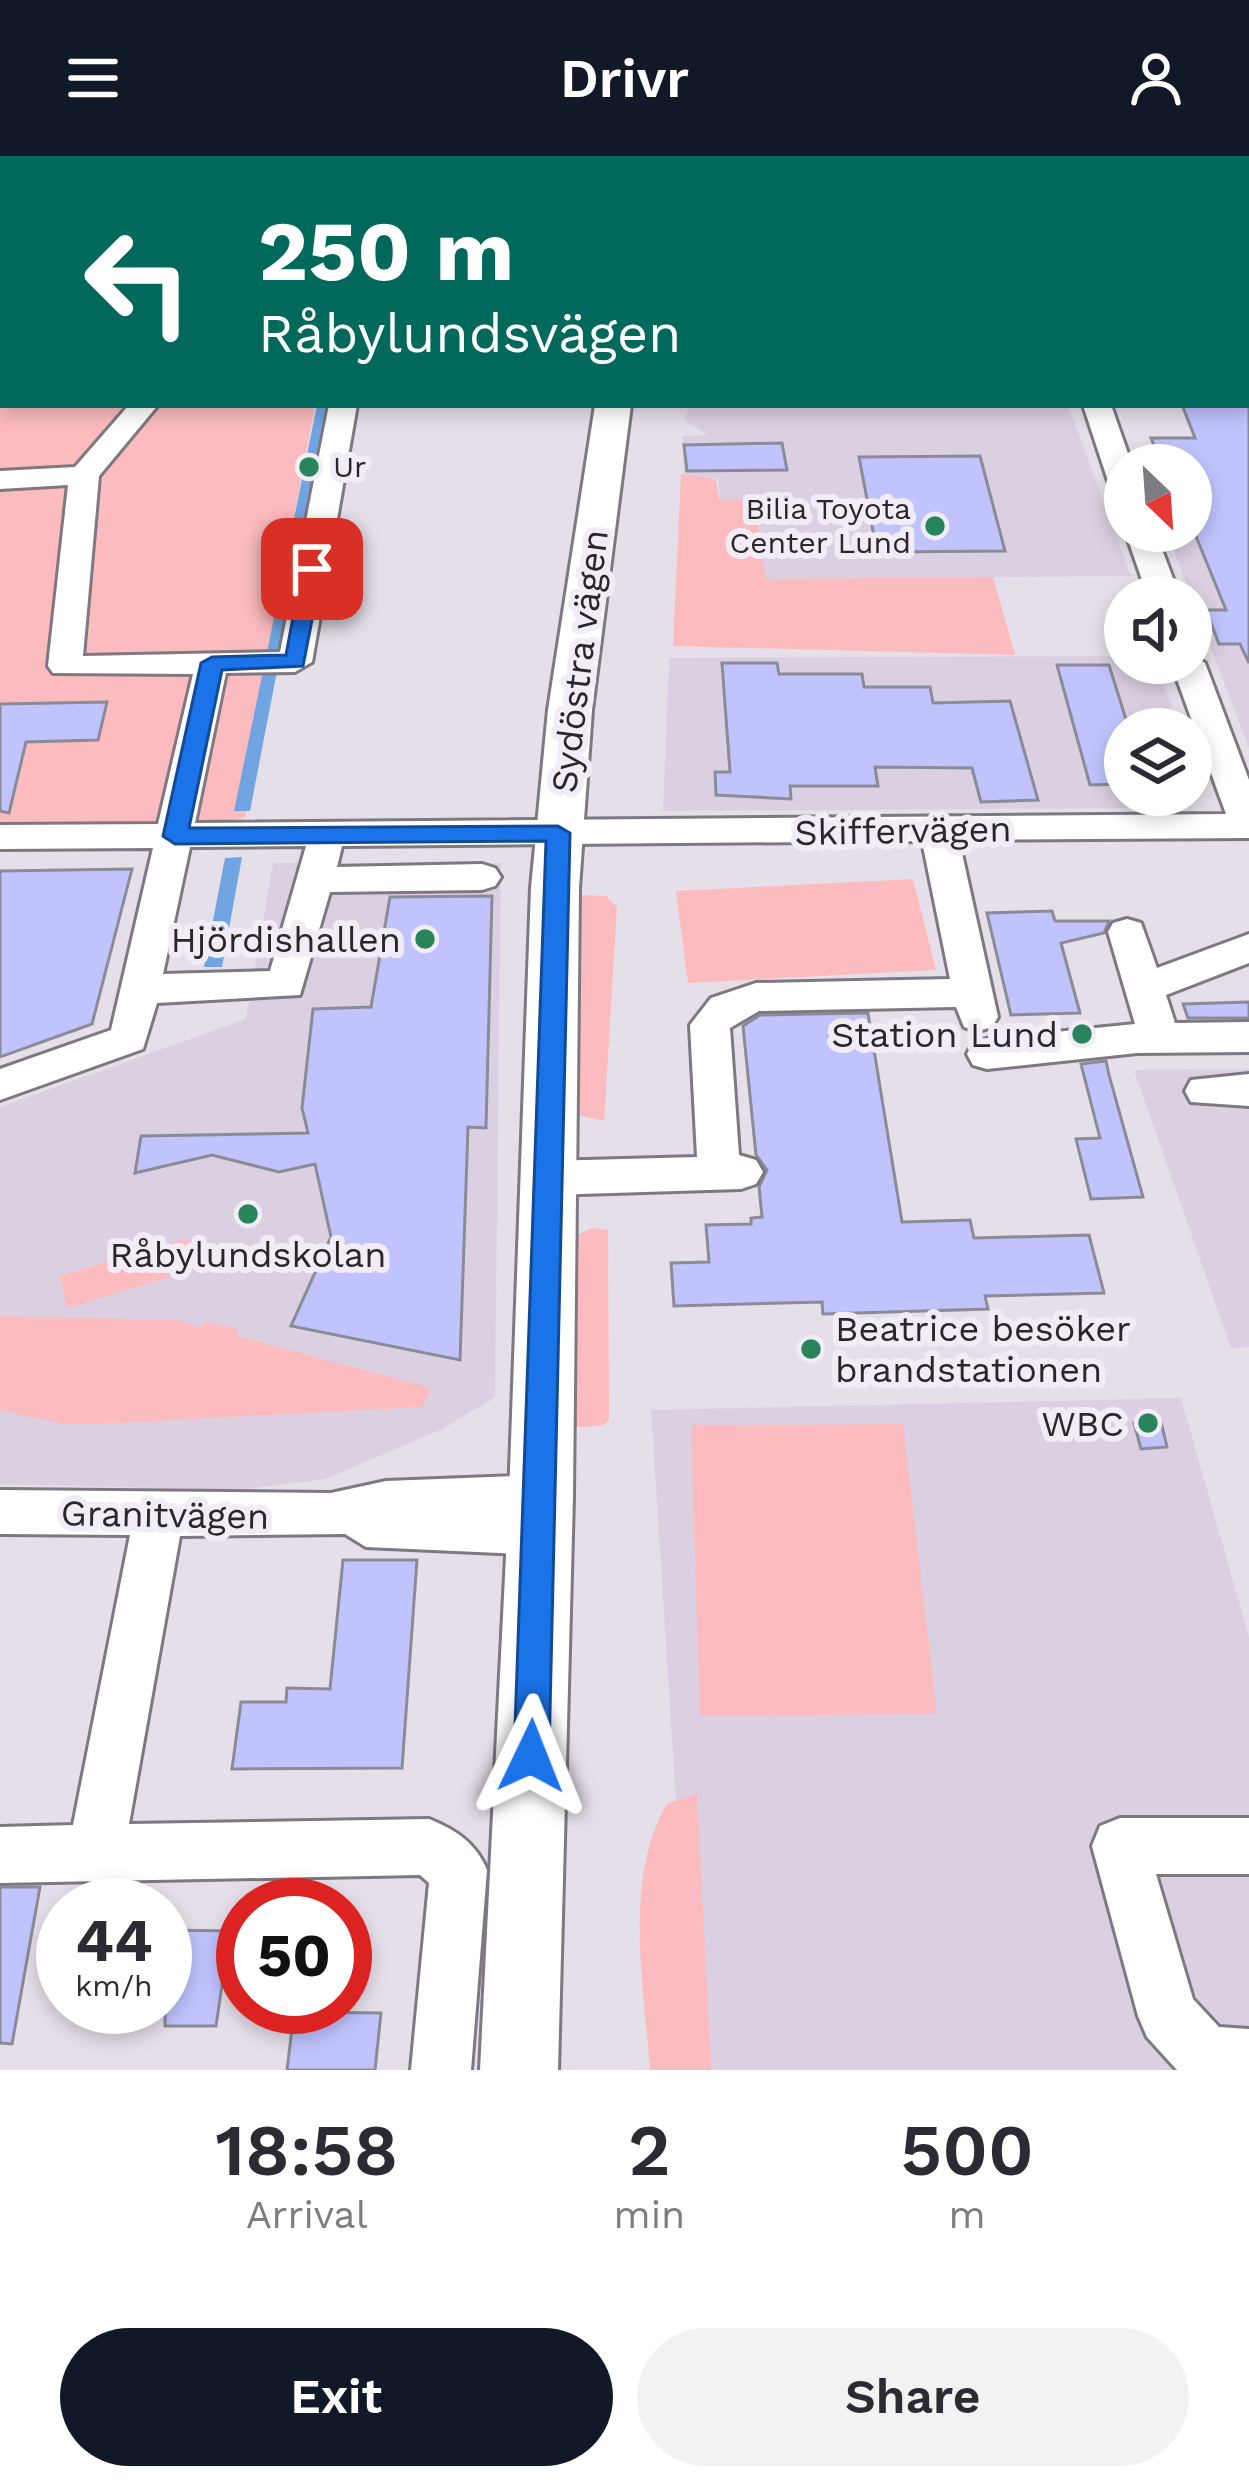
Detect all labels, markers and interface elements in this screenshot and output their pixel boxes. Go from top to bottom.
icon: menu [60,45,126,111]
icon: person [1123,45,1189,111]
text: Drivr [560,47,689,110]
text: 250 m [258,202,514,300]
icon: left [60,204,216,360]
text: Råbylundsvägen [258,302,682,365]
north arrow [1104,444,1212,552]
map controls [1104,444,1212,816]
place label: Ur [333,449,366,484]
marker: Ur [296,454,322,480]
place label: Bilia Toyota Center Lund [730,491,911,560]
marker: Bilia Toyota Center Lund [922,513,948,539]
pin [261,518,363,620]
street label: Sydöstra vägen [543,527,617,795]
icon: arrive [279,536,345,602]
button: sound [1104,576,1212,684]
button: layers [1104,708,1212,816]
street label: Skiffervägen [794,808,1012,854]
place label: Hjördishallen [170,919,401,961]
marker: Hjördishallen [412,926,438,952]
place label: Station Lund [831,1014,1058,1056]
marker: Station Lund [1069,1021,1095,1047]
marker: Råbylundskolan [235,1201,261,1227]
place label: Råbylundskolan [109,1234,387,1276]
place label: Beatrice besöker brandstationen [835,1308,1131,1391]
marker: Beatrice besöker brandstationen [798,1336,824,1362]
place label: WBC [1041,1403,1124,1445]
marker: WBC [1135,1410,1161,1436]
street label: Granitvägen [60,1492,270,1538]
position arrow [468,1693,594,1819]
speed limit sign: 50 [216,1878,372,2034]
text: 44 [75,1905,153,1976]
text: km/h [75,1968,153,2003]
text: 18:58 [215,2108,398,2192]
text: 2 [628,2108,671,2192]
text: 500 [900,2108,1034,2192]
text: Arrival [246,2192,368,2237]
text: min [613,2192,685,2237]
text: m [948,2192,986,2237]
button: Exit [60,2328,613,2466]
button: Share [637,2328,1189,2466]

